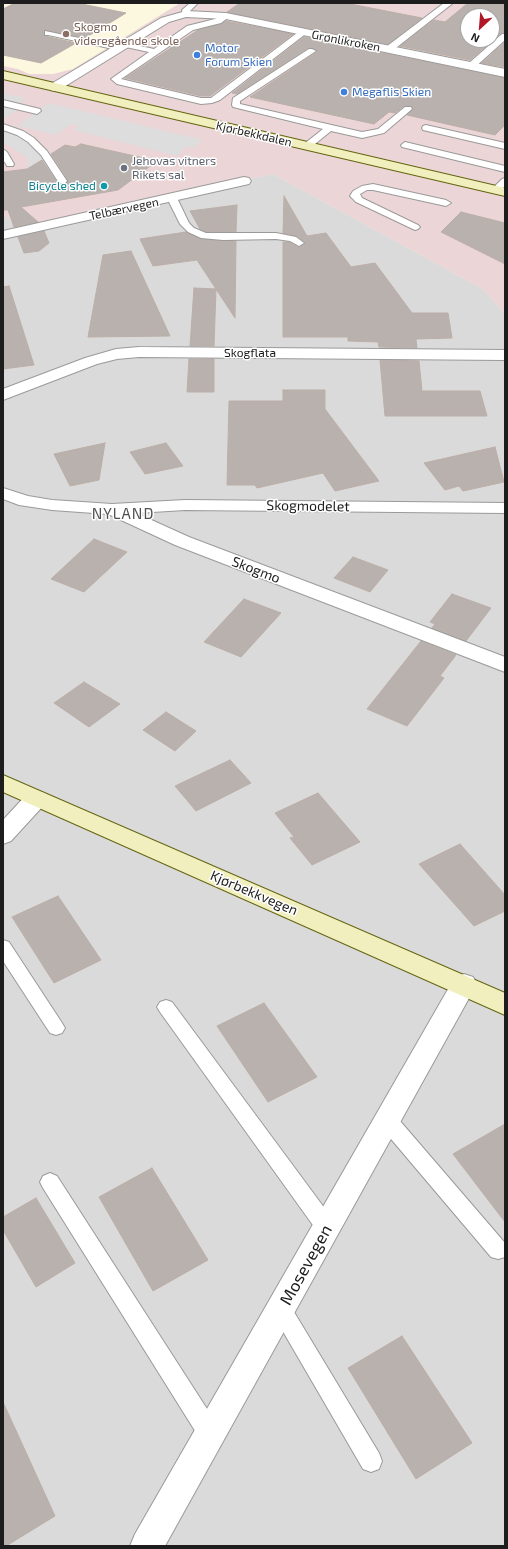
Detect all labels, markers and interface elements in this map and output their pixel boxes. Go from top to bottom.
north arrow [460,8,500,48]
place label: Skogmo videregående skole [74,20,179,48]
street label: Grønlikroken [310,27,382,55]
marker: Skogmo videregående skole [61,29,71,39]
text: N [469,31,481,46]
place label: Motor Forum Skien [205,41,272,69]
marker: Motor Forum Skien [192,50,202,60]
place label: Megaflis Skien [352,85,431,99]
marker: Megaflis Skien [339,87,349,97]
street label: Kjørbekkdalen [215,118,293,150]
place label: Jehovas vitners Rikets sal [132,154,216,182]
marker: Jehovas vitners Rikets sal [119,163,129,173]
place label: Bicycle shed [29,179,96,193]
marker: Bicycle shed [99,181,109,191]
street label: Telbærvegen [88,195,160,223]
street label: Skogflata [224,346,276,360]
street label: Skogmodelet [266,497,350,515]
district label: NYLAND [92,505,154,523]
street label: Skogmo [229,553,283,587]
street label: Kjørbekkvegen [208,867,300,919]
street label: Mosevegen [276,1221,336,1309]

